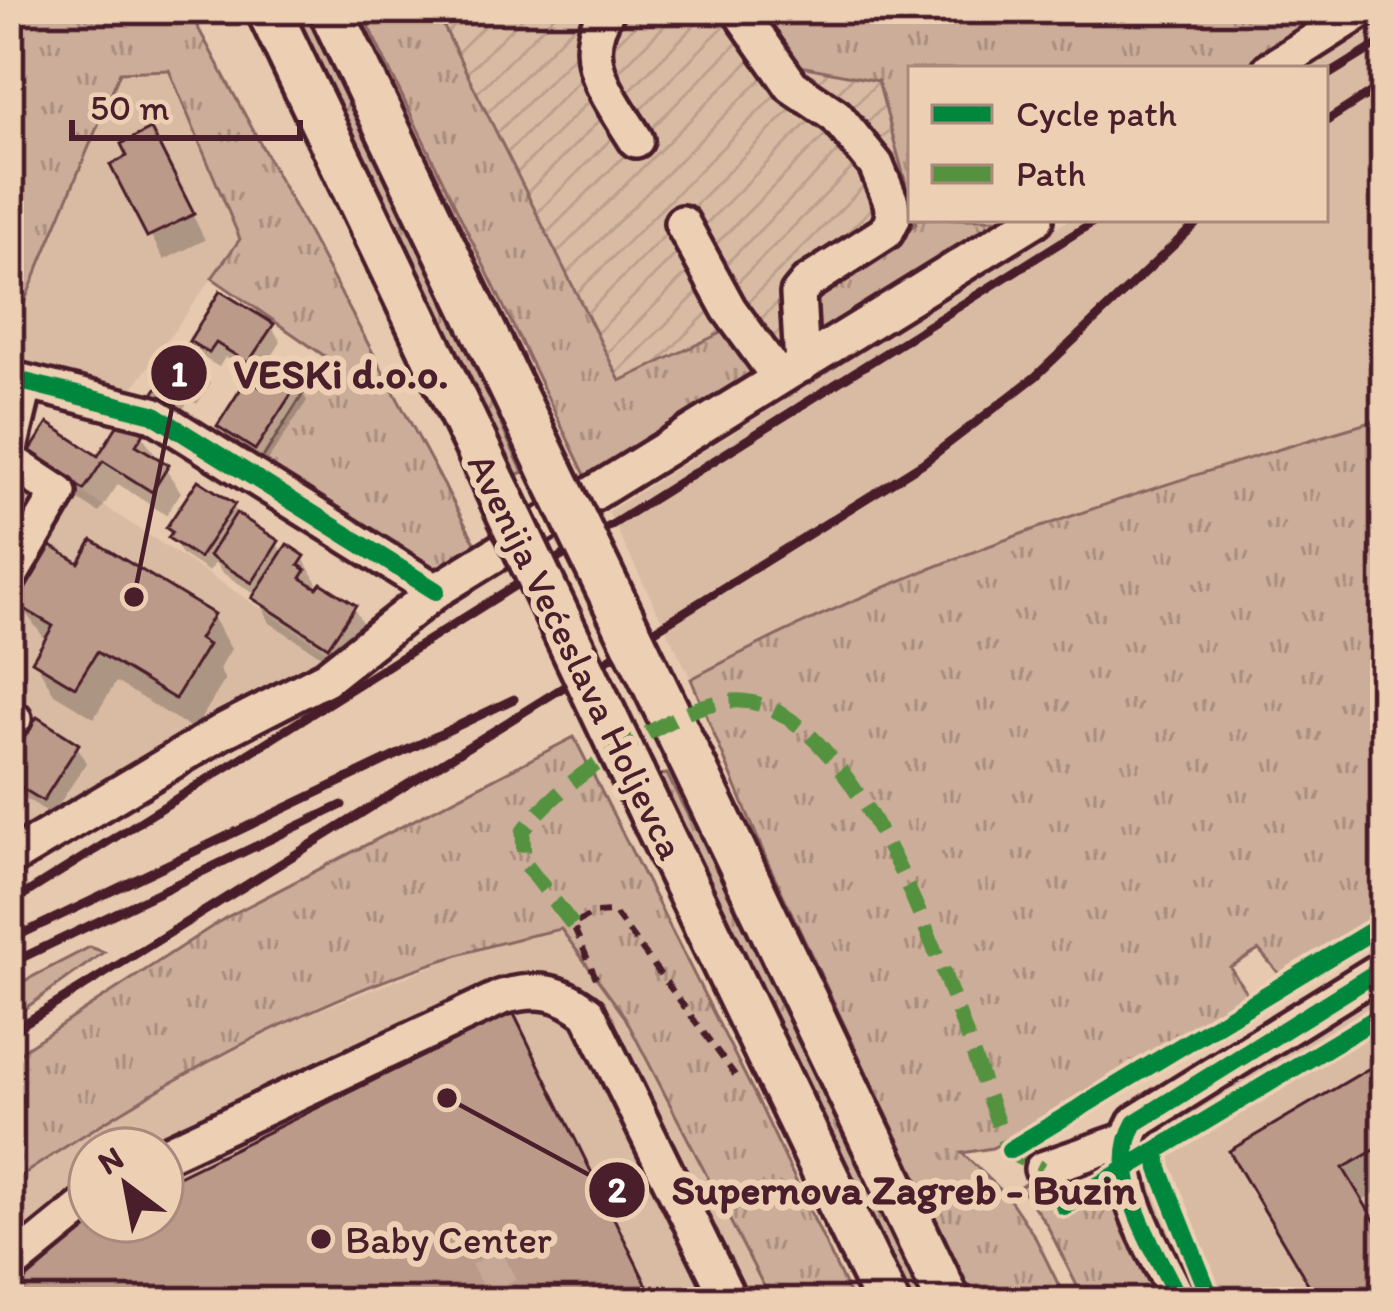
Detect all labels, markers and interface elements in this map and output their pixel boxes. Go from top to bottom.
scale bar [72,66,300,140]
legend [908,66,1328,222]
text: 50 m [90,86,169,129]
text: Cycle path [1016,92,1177,135]
text: Path [1016,152,1086,195]
callout: VESKi d.o.o. [149,334,472,412]
text: VESKi d.o.o. [233,348,449,399]
text: 1 [171,352,188,395]
street label: Avenija Većeslava Holjevca [458,445,695,867]
north arrow [66,1125,186,1245]
text: N [91,1138,130,1182]
callout: Supernova Zagreb - Buzin [587,1151,1160,1229]
text: Supernova Zagreb - Buzin [672,1164,1137,1215]
text: 2 [608,1168,627,1211]
place label: Baby Center [345,1216,552,1263]
marker: Baby Center [308,1226,334,1252]

